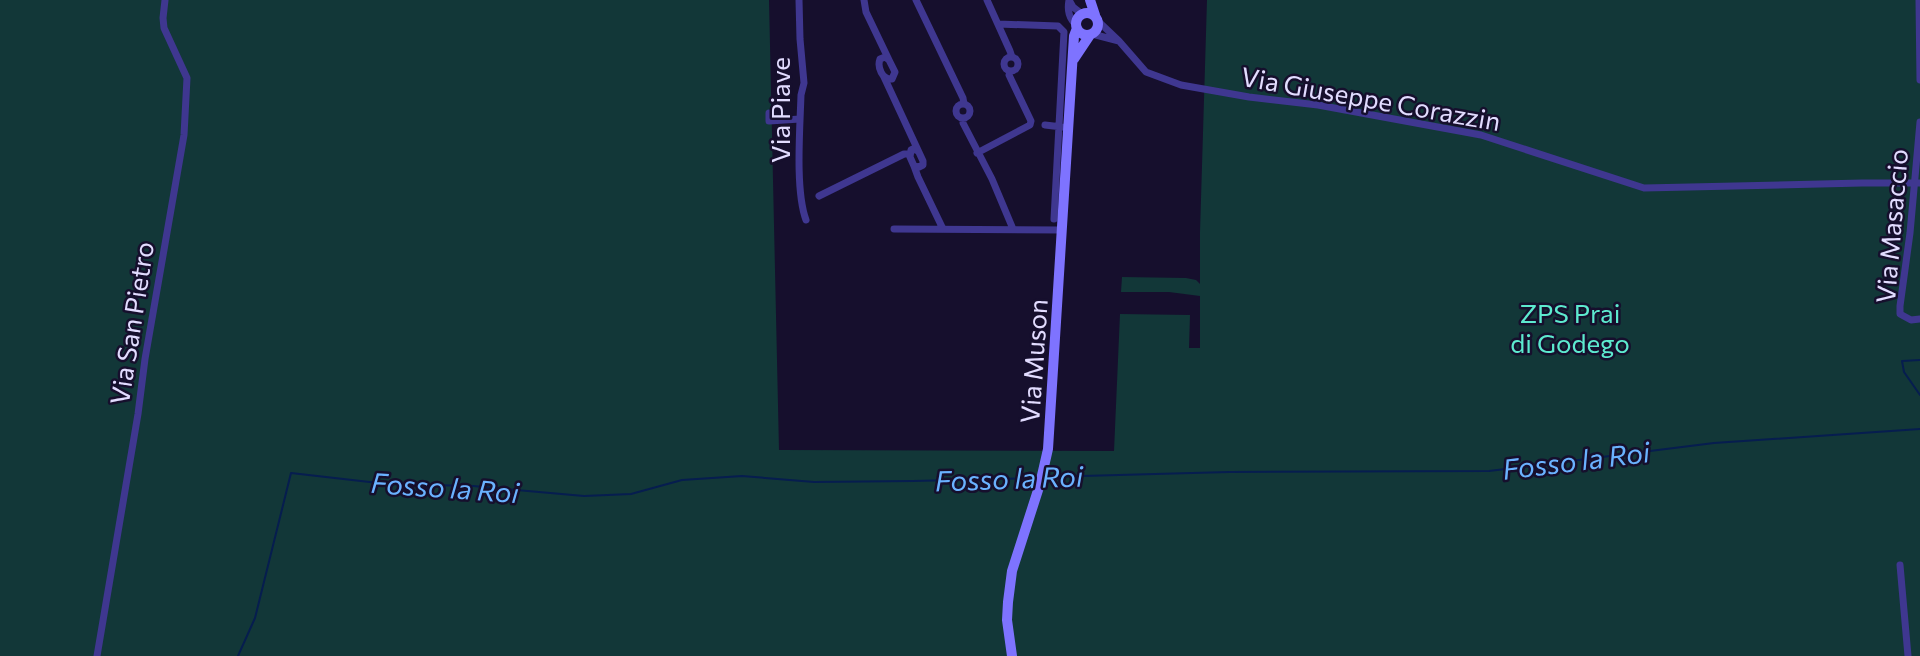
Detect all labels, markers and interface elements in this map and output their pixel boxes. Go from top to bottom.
street label: Via Piave [764,57,795,163]
street label: Via Giuseppe Corazzin [1239,60,1503,136]
street label: Via Masaccio [1869,148,1913,304]
street label: Via San Pietro [103,239,159,407]
park label: ZPS Prai di Godego [1510,297,1630,358]
street label: Via Muson [1013,298,1053,424]
water label: Fosso la Roi [1500,434,1652,486]
water label: Fosso la Roi [934,458,1085,498]
water label: Fosso la Roi [370,465,521,509]

